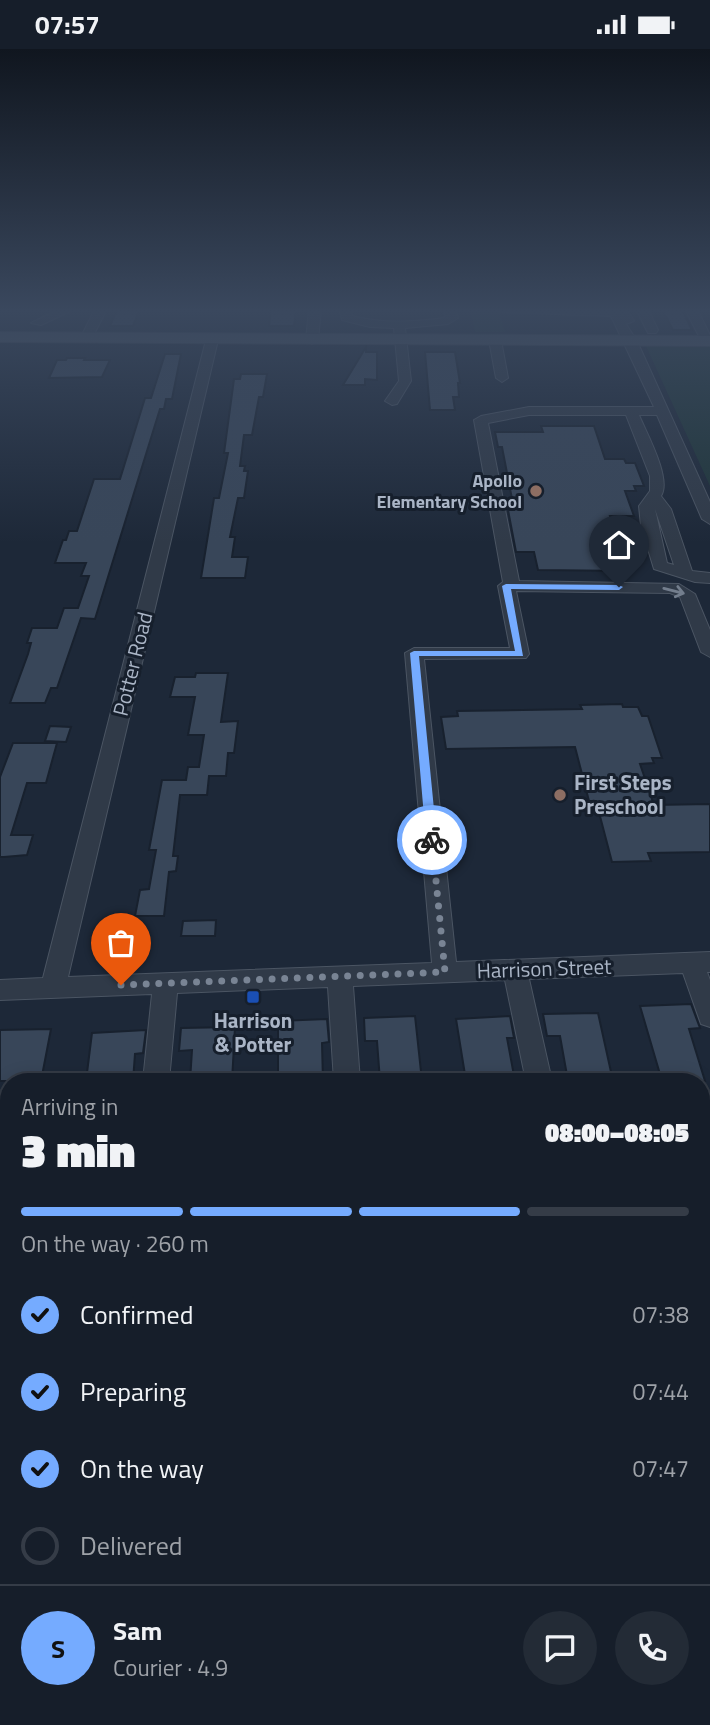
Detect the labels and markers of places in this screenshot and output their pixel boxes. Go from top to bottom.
place label: Apollo Elementary School [377,467,522,515]
marker: Apollo Elementary School [528,483,544,499]
pin [589,515,649,587]
place label: First Steps Preschool [574,766,672,822]
marker: First Steps Preschool [552,787,568,803]
pin [91,913,151,985]
marker: Harrison & Potter [245,989,261,1005]
place label: Harrison & Potter [214,1004,292,1060]

